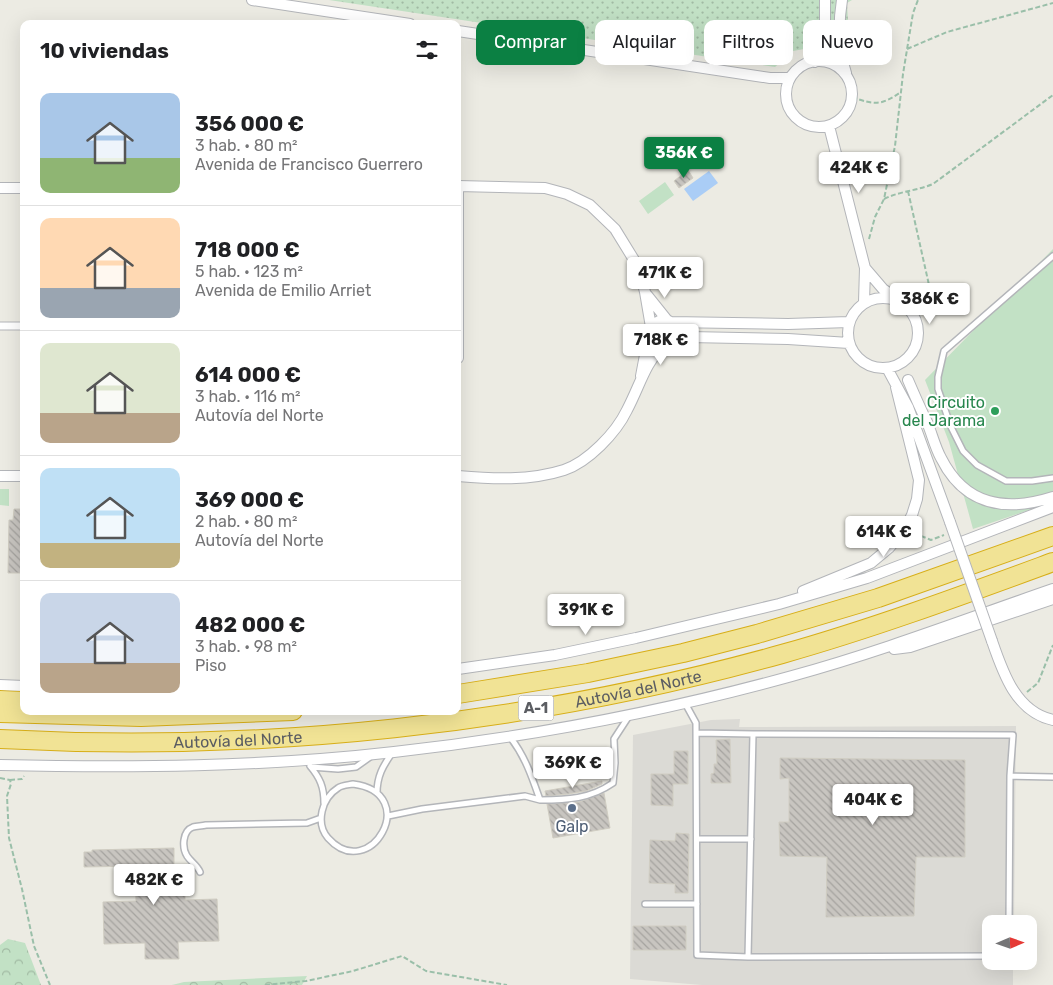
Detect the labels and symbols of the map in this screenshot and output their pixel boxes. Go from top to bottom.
pin: 356K € [643,136,725,179]
pin: 424K € [818,152,900,194]
pin: 471K € [624,256,706,299]
pin: 386K € [889,282,971,325]
pin: 718K € [620,324,702,366]
place label: Circuito del Jarama [902,393,985,430]
marker: Circuito del Jarama [989,405,1001,417]
pin: 614K € [843,516,925,558]
pin: 391K € [545,594,627,636]
street label: Autovía del Norte [573,666,703,711]
road number: A-1 [518,696,554,720]
street label: Autovía del Norte [173,727,303,752]
pin: 369K € [532,746,614,789]
pin: 404K € [832,784,914,826]
marker: Galp [566,802,578,814]
place label: Galp [555,817,589,836]
pin: 482K € [113,864,195,906]
north arrow [982,915,1038,970]

